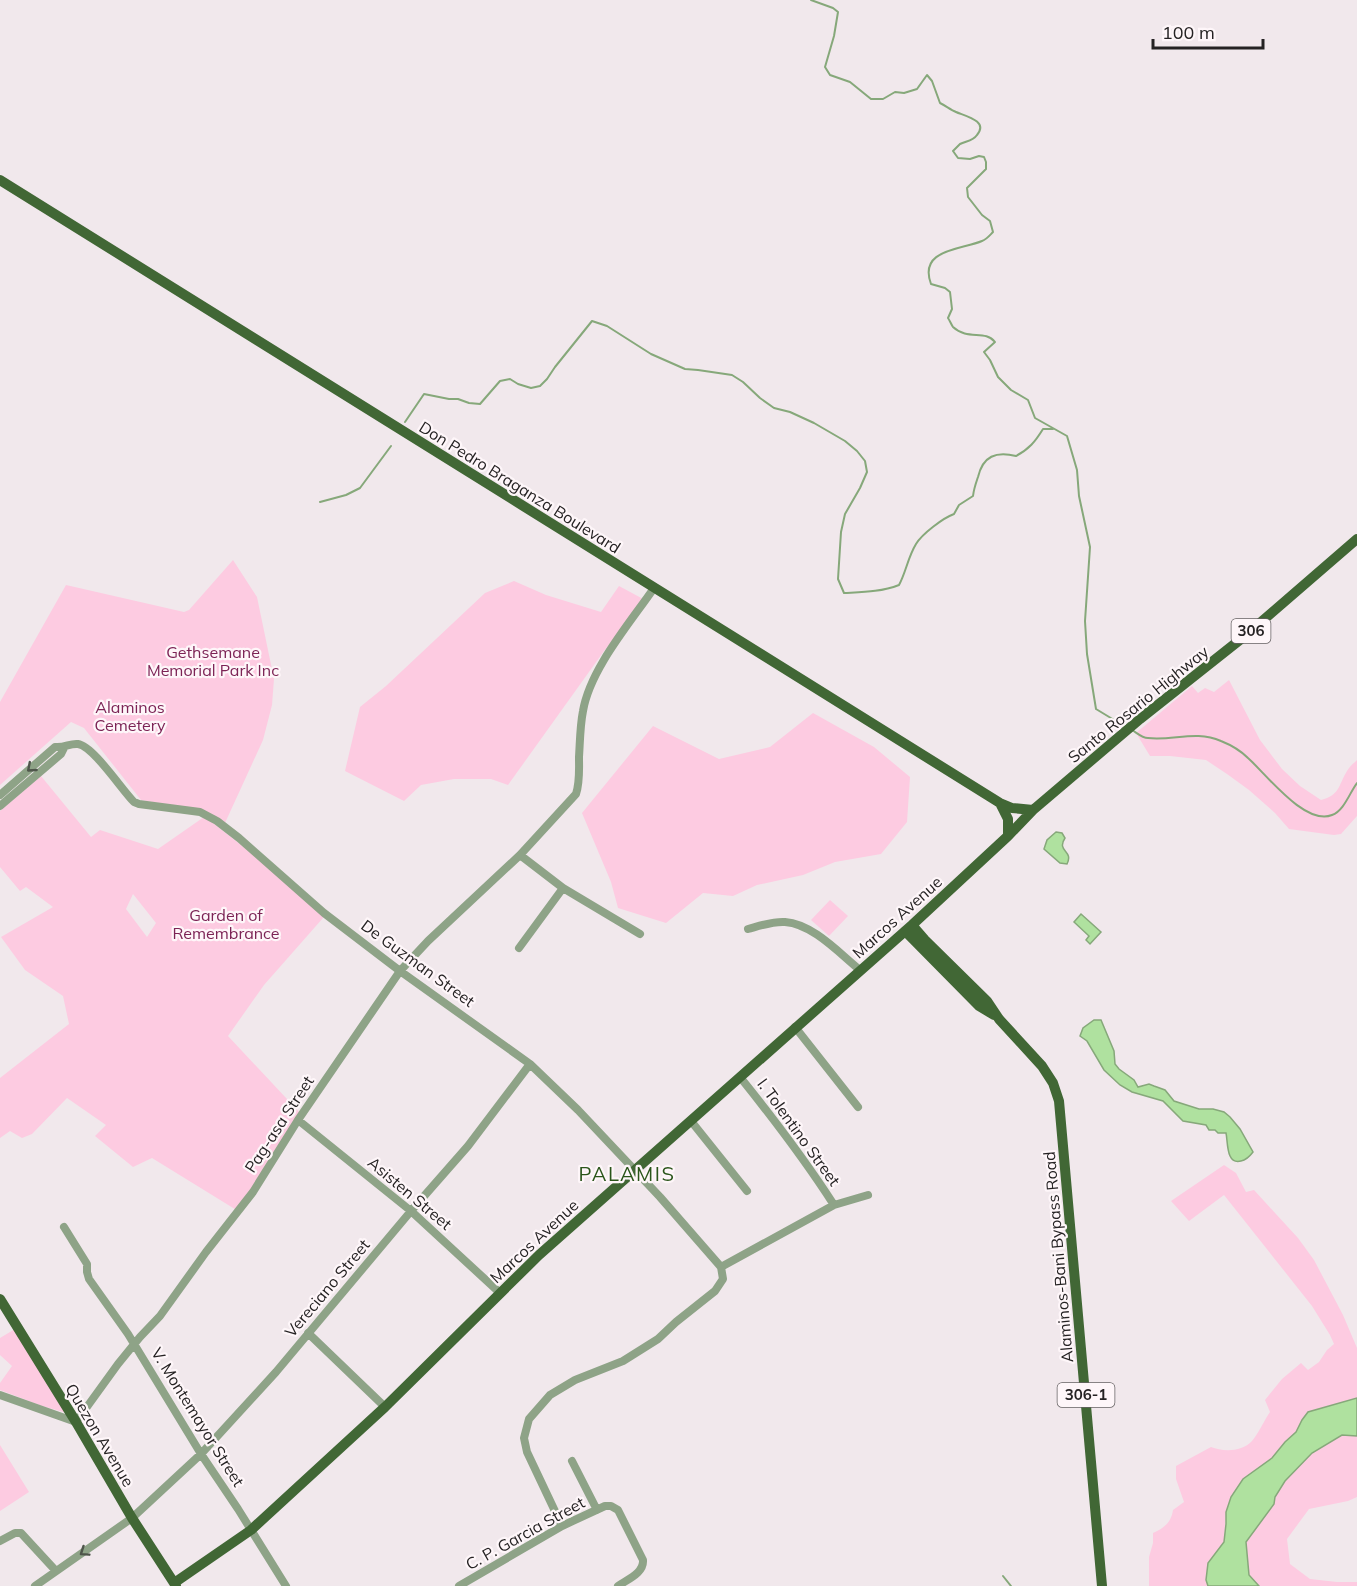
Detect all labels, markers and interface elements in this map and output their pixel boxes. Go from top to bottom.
scale bar [1153,12,1262,50]
text: 100 m [1162,21,1215,44]
street label: Don Pedro Braganza Boulevard [416,417,624,557]
road number: 306 [1232,619,1270,643]
street label: Santo Rosario Highway [1064,641,1213,767]
park label: Gethsemane Memorial Park Inc [147,642,279,680]
park label: Alaminos Cemetery [95,697,166,735]
one-way arrow [27,761,38,772]
street label: Marcos Avenue [848,872,946,962]
park label: Garden of Remembrance [172,905,280,943]
street label: De Guzman Street [357,915,479,1011]
street label: Pag-asa Street [240,1071,318,1176]
street label: I. Tolentino Street [753,1074,845,1190]
street label: Alaminos-Bani Bypass Road [1039,1151,1077,1363]
street label: Asisten Street [364,1152,456,1234]
district label: PALAMIS [579,1161,675,1186]
street label: Marcos Avenue [486,1195,582,1287]
street label: Vereciano Street [280,1235,374,1341]
street label: V. Montemayor Street [147,1344,249,1490]
street label: Quezon Avenue [61,1380,139,1490]
road number: 306-1 [1058,1383,1114,1407]
street label: C. P. Garcia Street [462,1492,588,1574]
one-way arrow [80,1545,91,1556]

